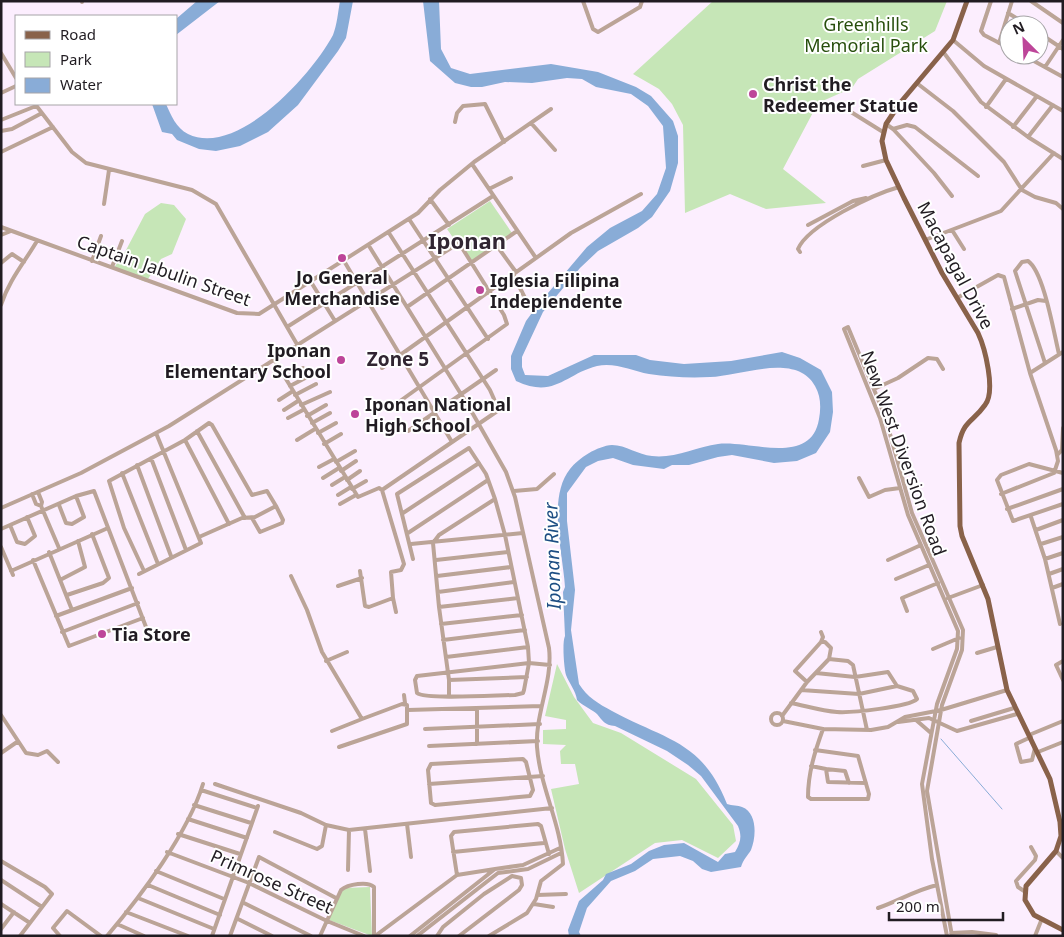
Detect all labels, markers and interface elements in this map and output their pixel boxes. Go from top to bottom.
park label: Greenhills Memorial Park [804,12,928,57]
legend [15,15,178,105]
north arrow [999,15,1049,65]
text: N [1009,17,1028,39]
text: Road [60,24,96,44]
text: Park [60,49,92,69]
place label: Christ the Redeemer Statue [763,72,918,117]
text: Water [60,74,102,94]
marker: Christ the Redeemer Statue [747,88,759,100]
street label: Macapagal Drive [912,197,1000,333]
district label: Iponan [428,225,506,255]
street label: Captain Jabulin Street [74,229,254,311]
marker: Jo General Merchandise [336,252,348,264]
place label: Jo General Merchandise [284,265,400,310]
place label: Iglesia Filipina Indepiendente [490,268,622,313]
marker: Iglesia Filipina Indepiendente [474,284,486,296]
place label: Iponan Elementary School [164,338,331,383]
district label: Zone 5 [367,346,429,372]
street label: New West Diversion Road [856,347,952,559]
marker: Iponan Elementary School [335,354,347,366]
place label: Iponan National High School [365,392,511,437]
marker: Iponan National High School [349,408,361,420]
water label: Iponan River [537,500,567,611]
place label: Tia Store [112,622,191,646]
marker: Tia Store [96,628,108,640]
street label: Primrose Street [207,843,337,919]
scale bar [889,890,1003,922]
text: 200 m [896,896,940,916]

